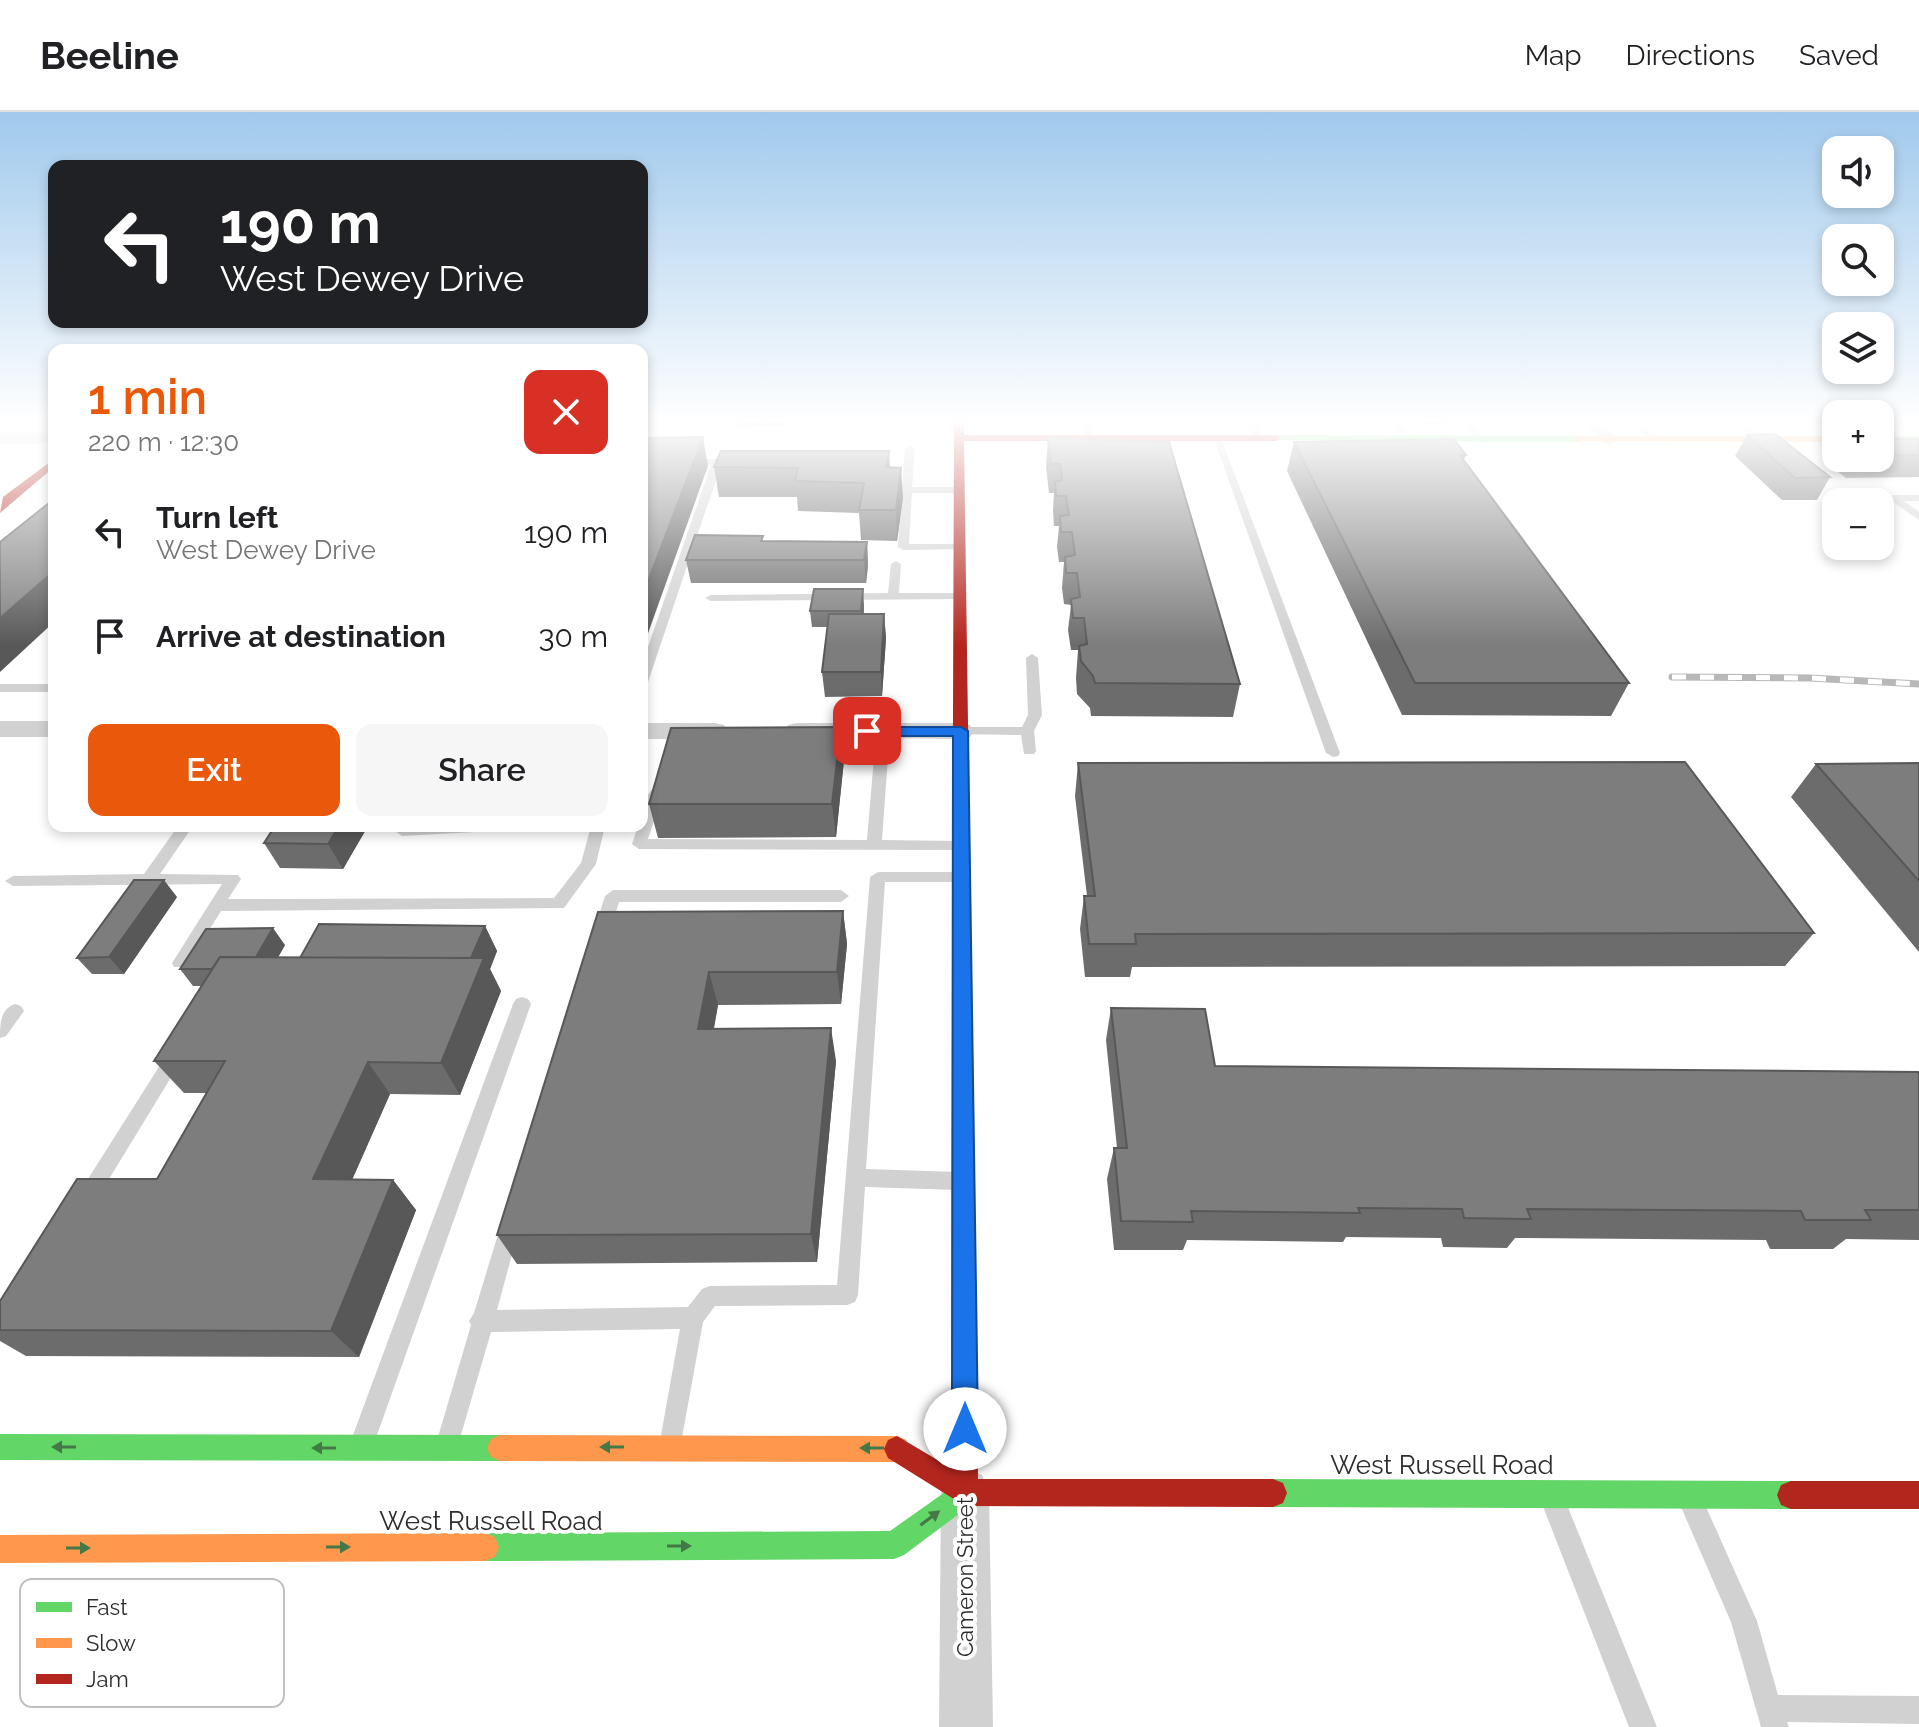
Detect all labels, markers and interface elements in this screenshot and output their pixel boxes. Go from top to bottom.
text: Beeline [40,33,179,78]
text: Map [1525,39,1582,72]
text: Directions [1626,39,1755,72]
text: Saved [1799,39,1879,72]
map controls [1822,136,1894,560]
button: sound [1822,136,1894,208]
text: 190 m [220,190,381,256]
icon: left [88,192,192,296]
button: search [1822,224,1894,296]
text: West Dewey Drive [220,257,524,299]
button: layers [1822,312,1894,384]
text: 1 min [88,369,207,425]
button: close [524,370,608,454]
button: + [1822,400,1894,472]
text: 220 m · 12:30 [88,427,239,457]
button: − [1822,488,1894,560]
text: Turn left [156,500,278,535]
icon: left [88,510,132,554]
text: 190 m [524,515,608,550]
text: West Dewey Drive [156,535,376,565]
icon: arrive [88,614,132,658]
text: Arrive at destination [156,619,446,654]
text: 30 m [538,619,608,654]
pin [833,697,901,765]
icon: arrive [845,709,889,753]
button: Exit [88,724,340,816]
button: Share [356,724,608,816]
position arrow [923,1387,1007,1471]
one-way arrow [51,1441,76,1453]
one-way arrow [599,1441,624,1453]
one-way arrow [311,1442,336,1454]
one-way arrow [859,1442,884,1454]
street label: West Russell Road [1330,1450,1554,1480]
street label: Cameron Street [952,1496,978,1657]
street label: West Russell Road [379,1506,603,1536]
one-way arrow [919,1510,941,1526]
one-way arrow [667,1540,692,1552]
one-way arrow [326,1541,351,1553]
one-way arrow [66,1542,91,1554]
legend [20,1579,284,1707]
text: Fast [86,1594,128,1620]
text: Slow [86,1630,136,1656]
text: Jam [86,1666,129,1692]

